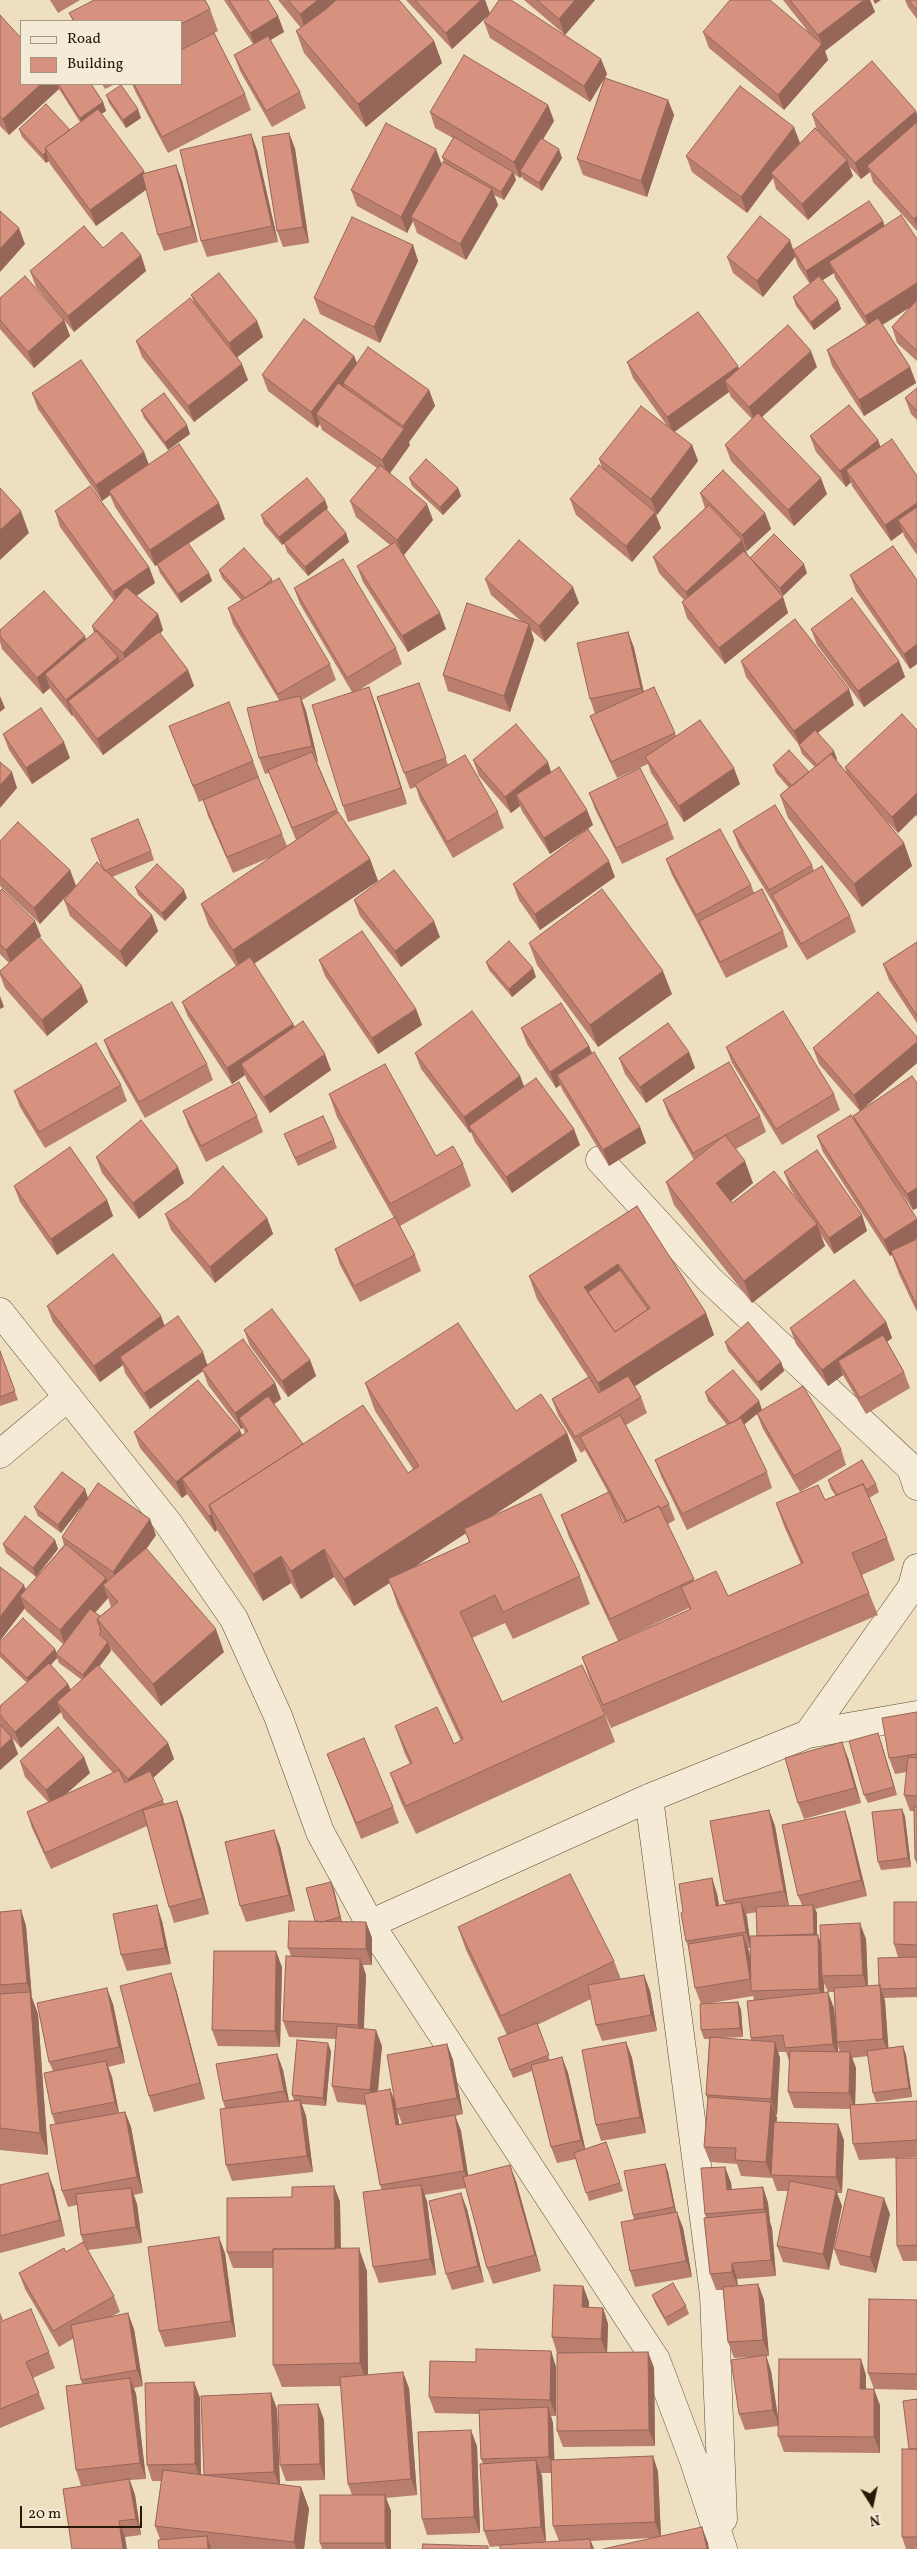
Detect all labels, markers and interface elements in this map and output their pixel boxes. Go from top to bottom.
legend [20,20,182,85]
text: Road [67,29,101,50]
text: Building [67,54,123,75]
north arrow [847,2479,897,2529]
scale bar [22,2496,145,2528]
text: 20 m [28,2504,61,2525]
text: N [868,2509,881,2530]

